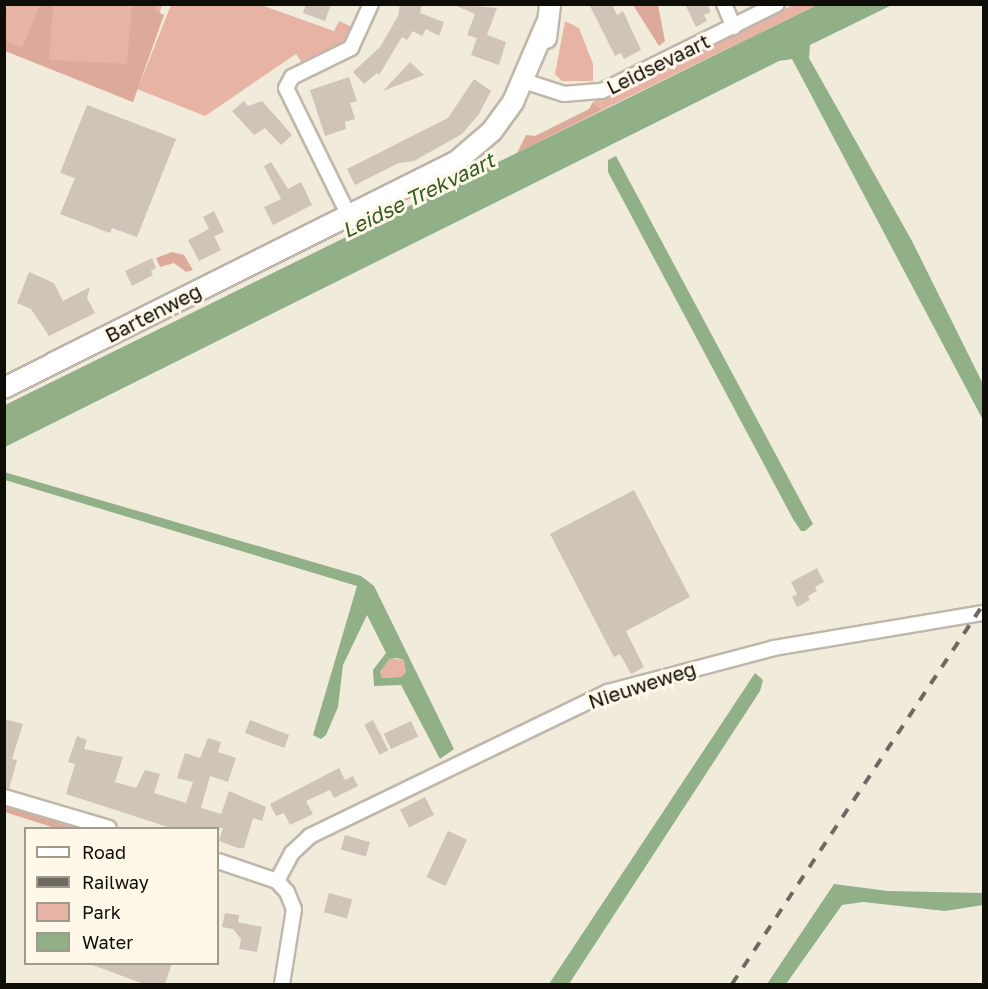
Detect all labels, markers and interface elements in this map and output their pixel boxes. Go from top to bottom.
street label: Leidsevaart [603,29,713,99]
water label: Leidse Trekvaart [338,147,498,243]
street label: Bartenweg [101,279,205,347]
street label: Nieuweweg [585,656,699,714]
legend [24,827,219,965]
text: Road [82,841,126,863]
text: Railway [82,871,149,893]
text: Park [82,901,121,923]
text: Water [82,931,133,953]

